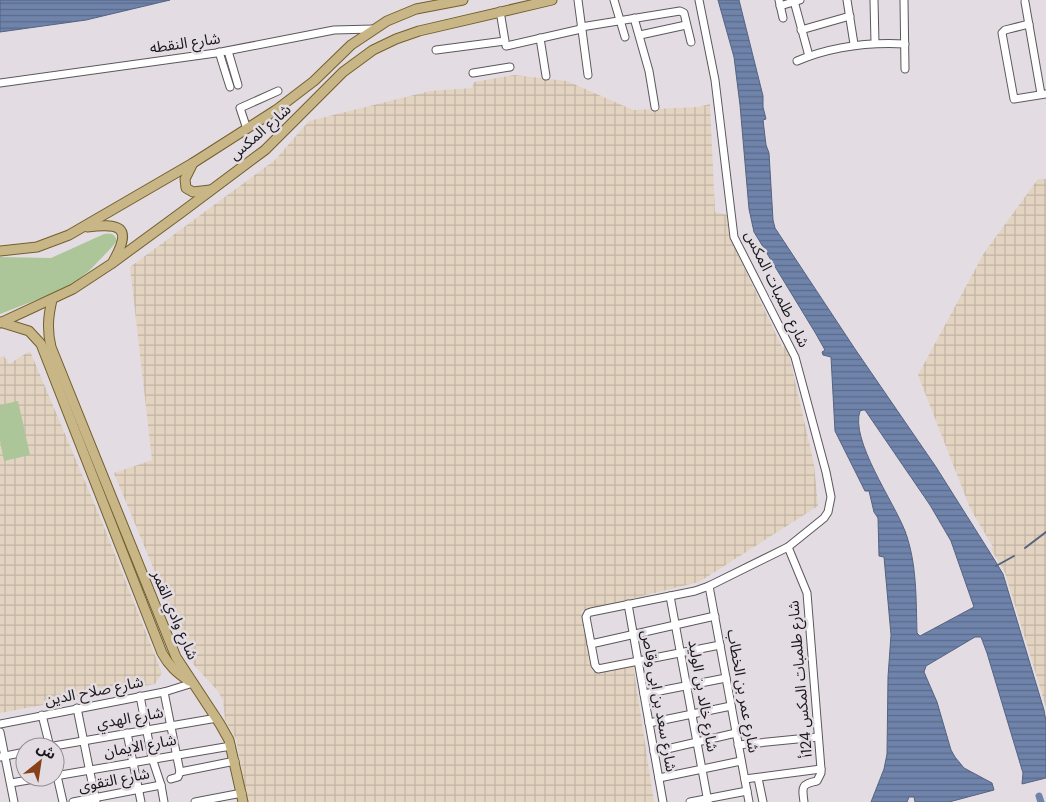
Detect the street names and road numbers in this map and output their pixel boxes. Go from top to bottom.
street label: شارع النقطه [148,28,222,60]
street label: شارع المكس [225,99,297,166]
street label: شارع طلمبات المكس [738,227,814,352]
street label: شارع وادي القمر [145,566,203,664]
street label: شارع طلمبات المكس 124أ [783,599,819,759]
street label: شارع سعد بن ابى وقاص [635,628,681,774]
street label: شارع عمر بن الخطاب [720,628,764,755]
street label: شارع خالد بن الوليد [681,638,723,754]
street label: شارع صلاح الدين [43,672,146,712]
street label: شارع الهدي [95,702,166,736]
street label: شارع الايمان [102,730,178,764]
street label: شارع التقوى [77,763,152,799]

